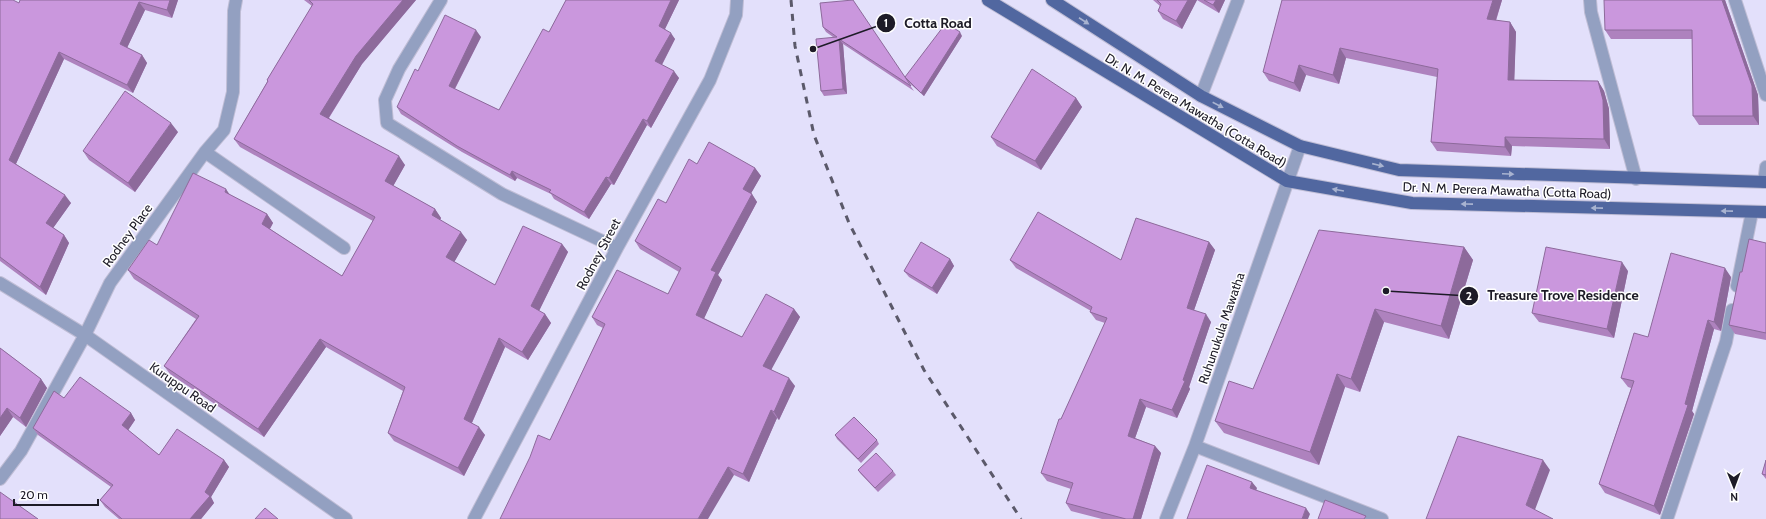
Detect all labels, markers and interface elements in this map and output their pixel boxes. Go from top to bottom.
callout: Cotta Road [876,10,980,36]
text: Cotta Road [904,14,972,32]
text: 1 [884,15,888,30]
one-way arrow [1079,17,1090,25]
street label: Dr. N. M. Perera Mawatha (Cotta Road) [1102,49,1290,171]
one-way arrow [1213,102,1224,108]
one-way arrow [1372,162,1384,168]
one-way arrow [1502,171,1515,177]
street label: Dr. N. M. Perera Mawatha (Cotta Road) [1402,178,1612,202]
one-way arrow [1332,187,1344,193]
street label: Rodney Place [99,200,156,270]
one-way arrow [1461,201,1473,208]
one-way arrow [1591,204,1603,211]
one-way arrow [1720,208,1733,214]
street label: Rodney Street [572,215,624,293]
street label: Ruhunukula Mawatha [1194,269,1248,386]
callout: Treasure Trove Residence [1459,283,1646,309]
text: Treasure Trove Residence [1487,286,1639,304]
text: 2 [1466,288,1472,303]
street label: Kuruppu Road [147,358,219,416]
north arrow [1714,467,1754,507]
scale bar [14,481,98,507]
text: 20 m [20,487,48,502]
text: N [1730,490,1738,504]

